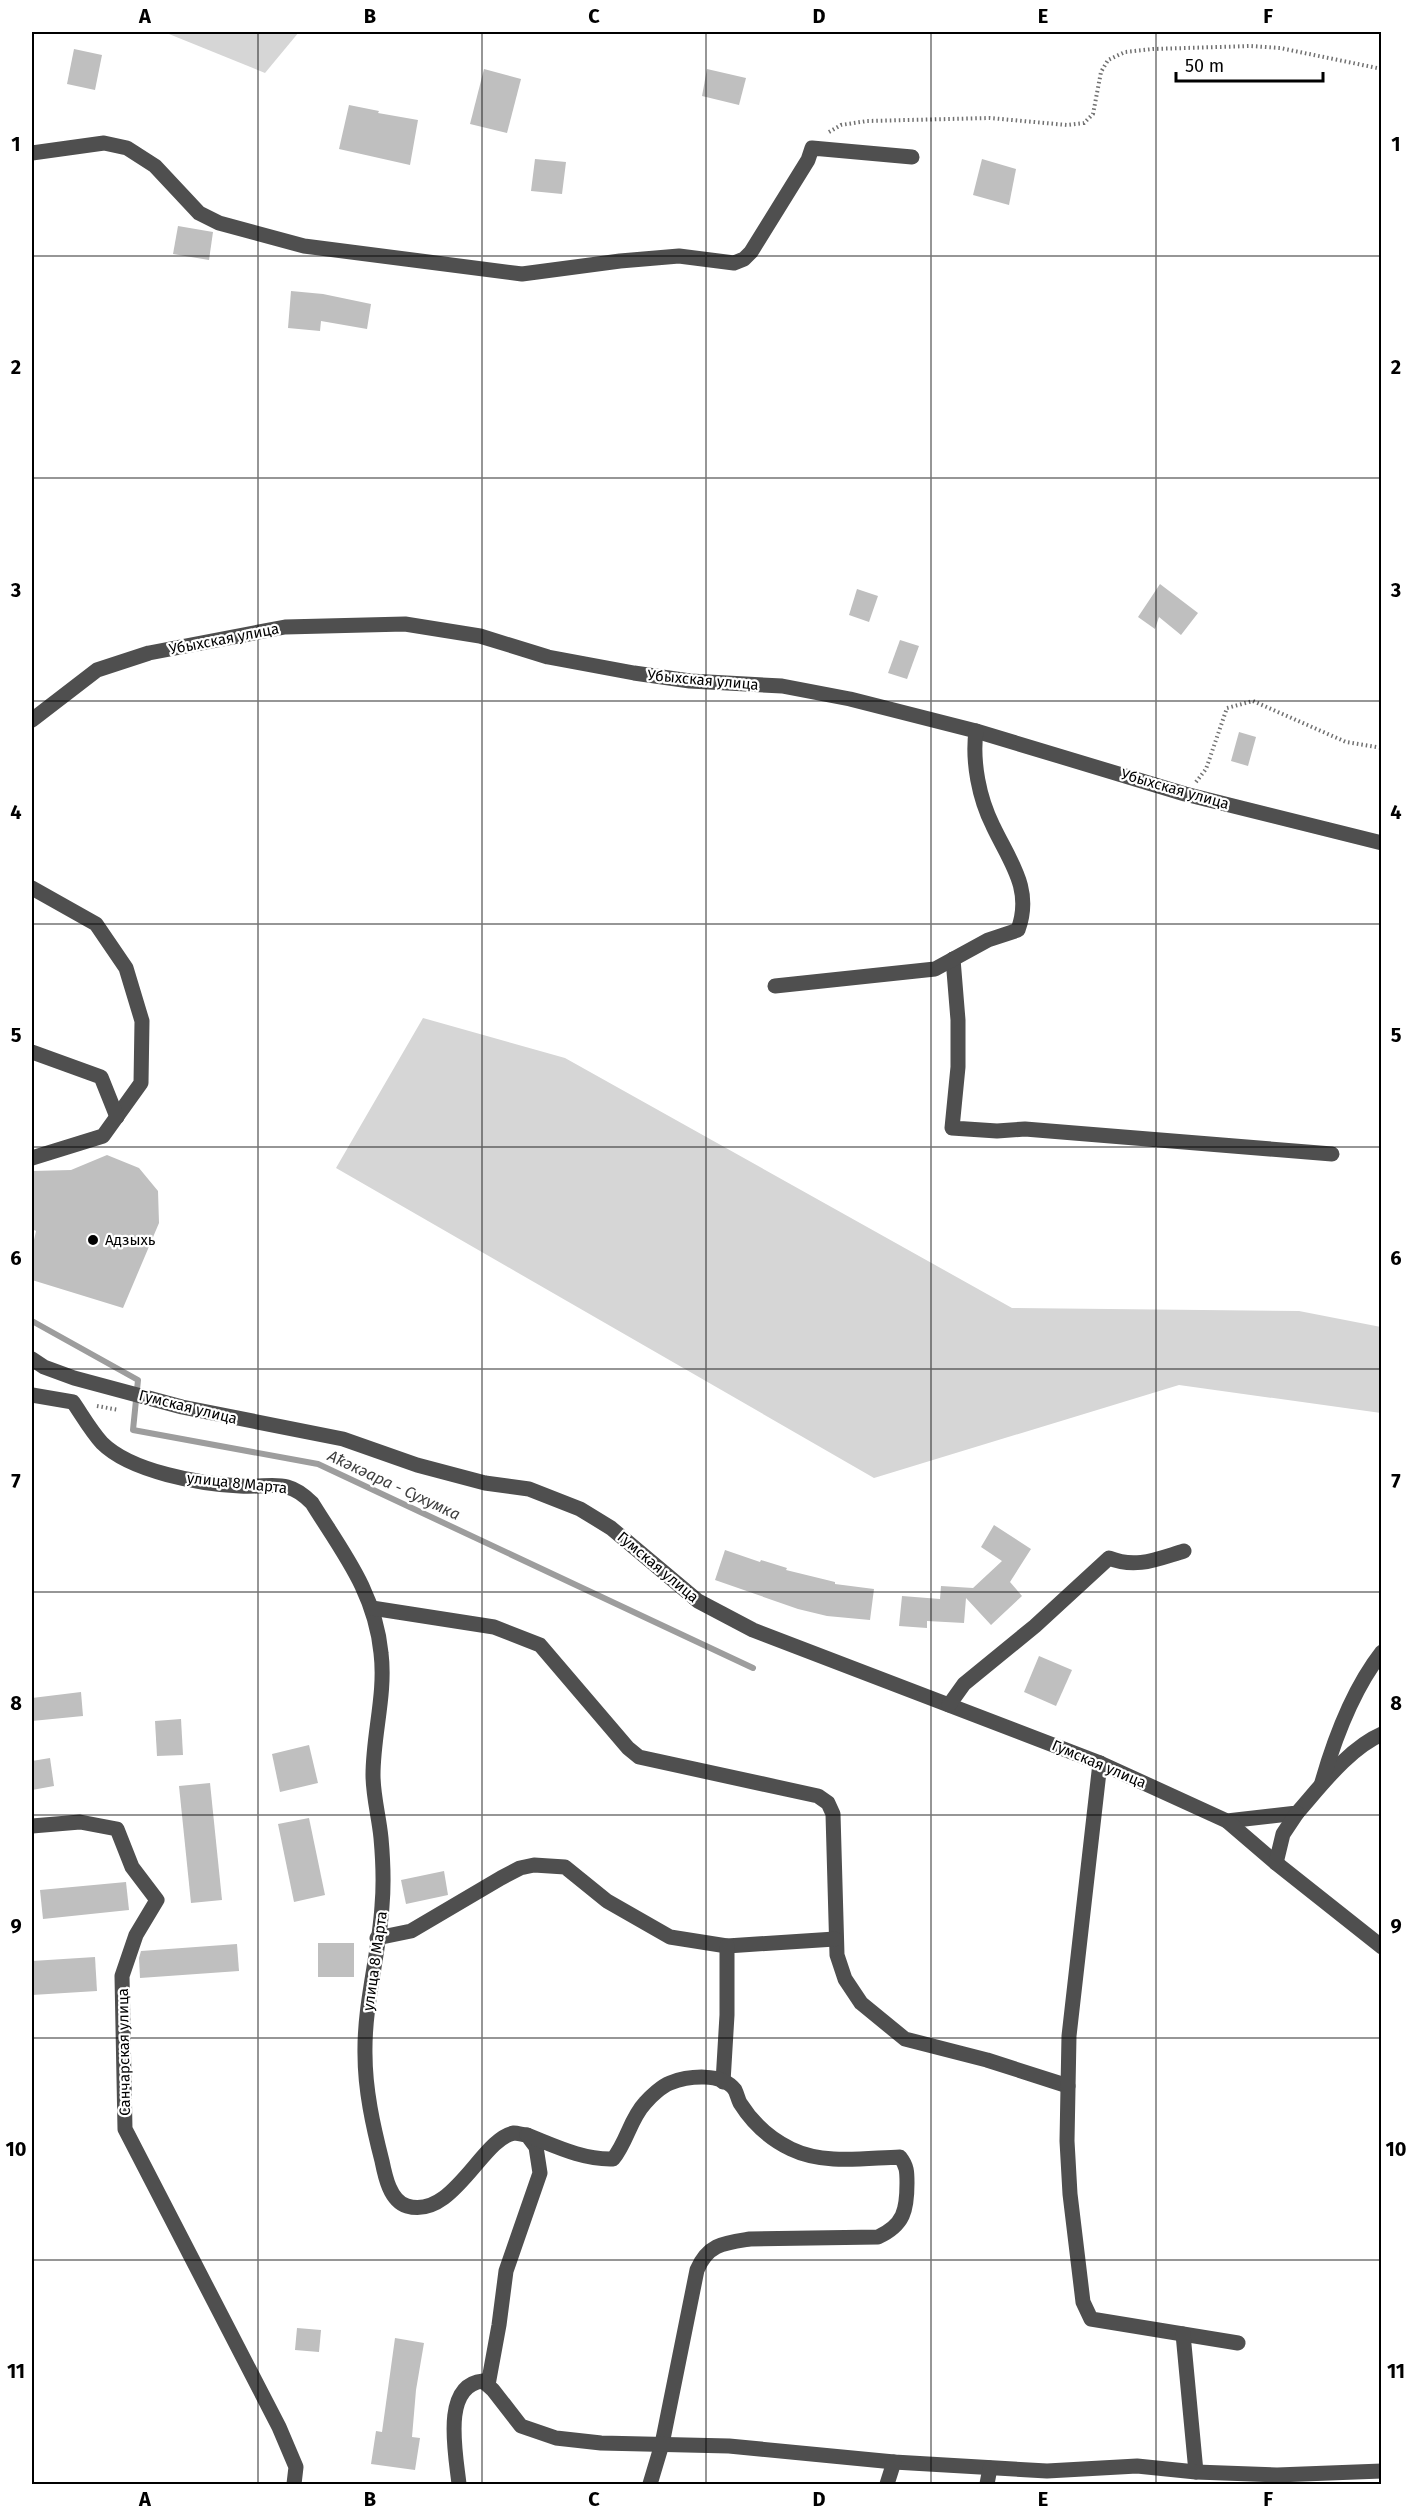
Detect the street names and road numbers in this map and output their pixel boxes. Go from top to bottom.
street label: Убыхская улица [168,620,280,658]
street label: Убыхская улица [647,666,759,694]
street label: Убыхская улица [1119,765,1231,813]
street label: Гумская улица [137,1386,239,1428]
street label: улица 8 Марта [186,1469,288,1497]
street label: Гумская улица [614,1528,702,1606]
street label: Гумская улица [1049,1736,1149,1792]
street label: улица 8 Марта [359,1910,391,2012]
street label: Санчарская улица [114,1988,134,2116]

